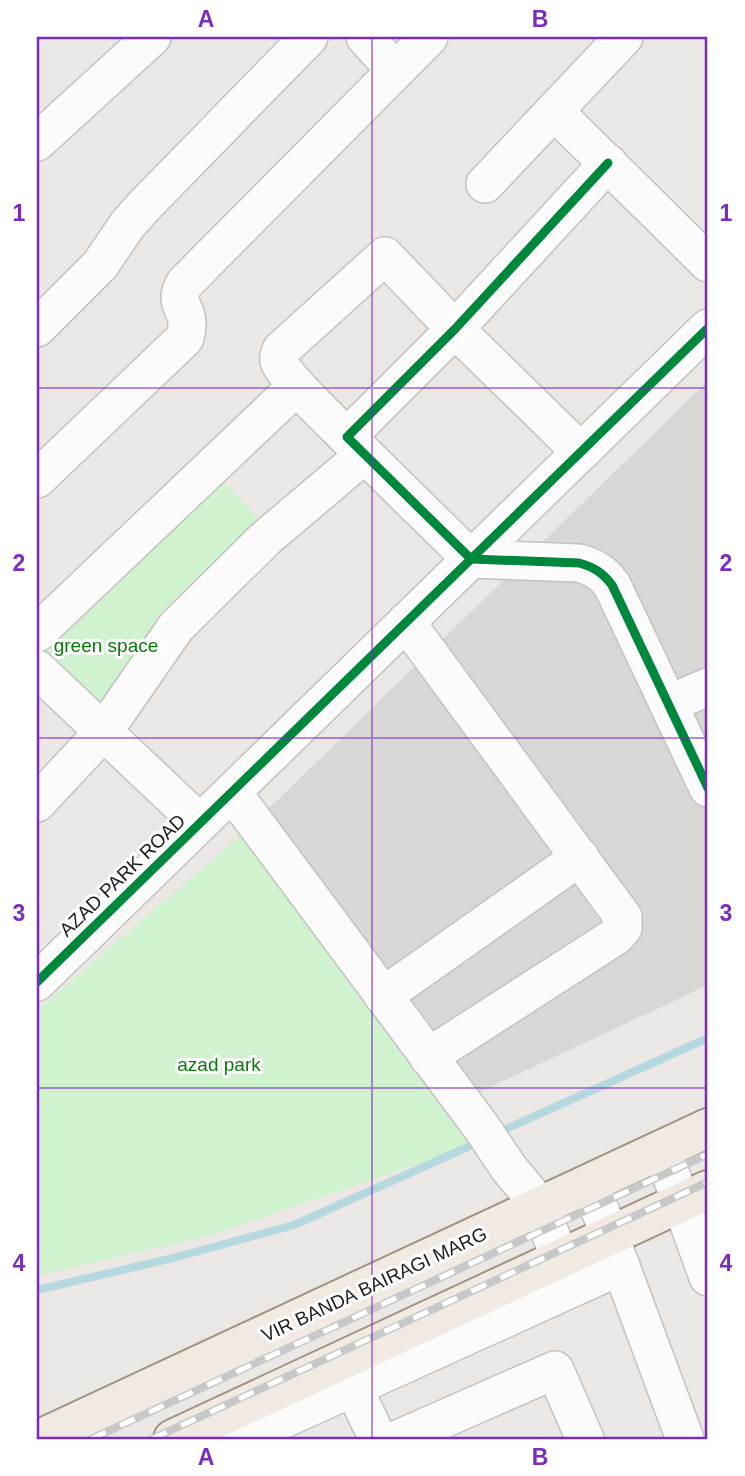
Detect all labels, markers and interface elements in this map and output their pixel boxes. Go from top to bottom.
text: A [198,6,214,32]
text: B [532,6,548,32]
text: 1 [13,200,26,226]
text: 1 [720,200,733,226]
text: 2 [13,550,25,576]
text: 2 [720,550,732,576]
park label: green space [54,635,158,656]
street label: AZAD PARK ROAD [55,810,190,941]
text: 3 [13,900,25,926]
text: 3 [720,900,732,926]
park label: azad park [177,1054,261,1075]
street label: VIR BANDA BAIRAGI MARG [258,1223,490,1346]
text: 4 [13,1250,26,1276]
text: 4 [720,1250,733,1276]
text: A [198,1444,214,1470]
text: B [532,1444,548,1470]

